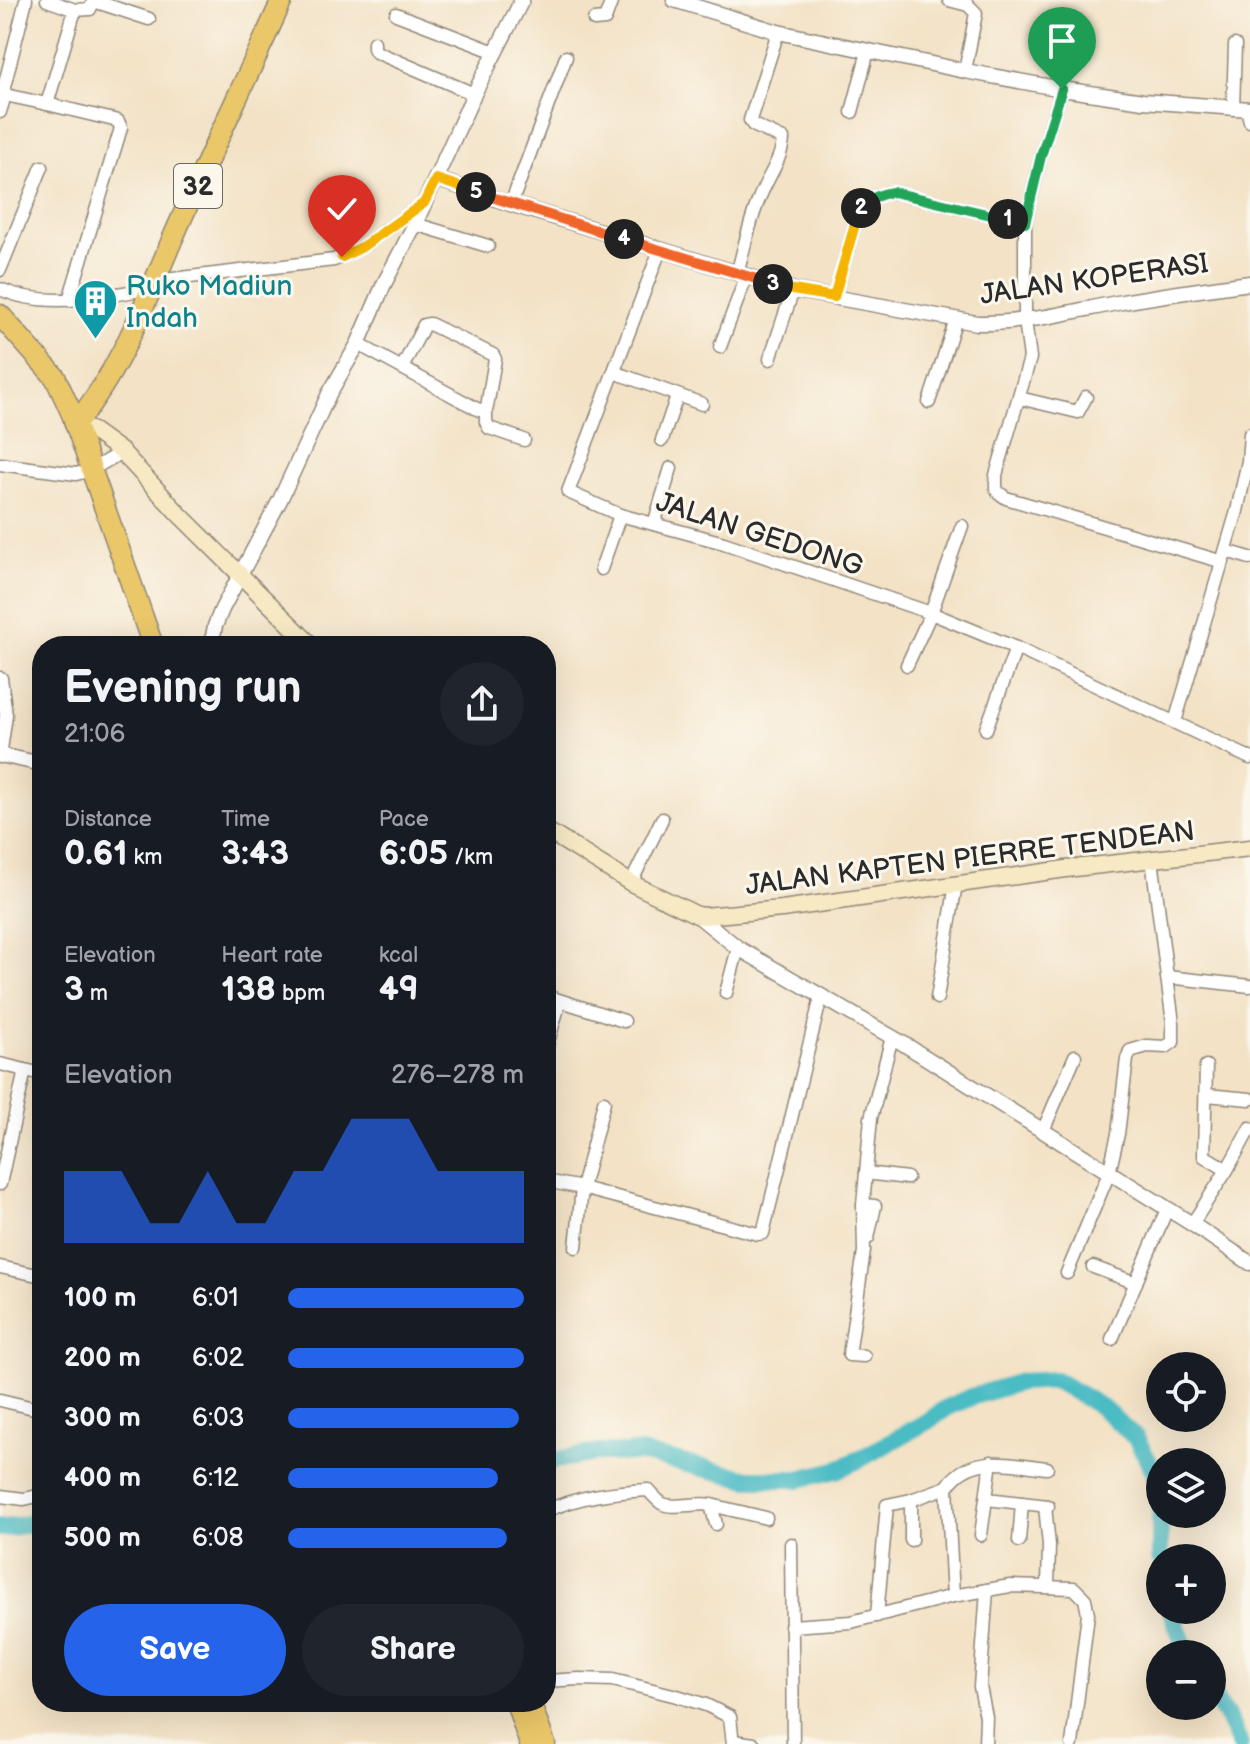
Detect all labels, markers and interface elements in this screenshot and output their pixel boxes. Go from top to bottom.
pin [1028,7,1096,89]
icon: arrive [1040,19,1084,63]
road number: 32 [174,164,222,208]
pin: 5 [456,172,496,212]
pin [308,175,376,257]
text: 5 [470,178,482,205]
icon: check [320,187,364,231]
pin: 2 [841,188,881,228]
text: 2 [854,194,868,221]
pin: 1 [988,199,1028,239]
text: 1 [1003,205,1013,232]
pin: 4 [604,219,644,259]
text: 4 [618,225,630,252]
street label: JALAN KOPERASI [978,247,1210,312]
pin: 3 [753,264,793,304]
place label: Ruko Madiun Indah [126,270,292,335]
text: 3 [767,270,779,297]
building icon: Ruko Madiun Indah [71,277,119,340]
street label: JALAN GEDONG [652,485,867,583]
text: Evening run [64,662,301,715]
button: share [440,662,524,746]
text: 21:06 [64,719,125,750]
text: Distance [64,806,152,833]
text: Time [221,806,270,833]
text: Pace [379,806,429,833]
street label: JALAN KAPTEN PIERRE TENDEAN [744,815,1197,902]
text: 0.61 [64,833,128,874]
text: 3:43 [221,833,289,874]
text: 6:05 [379,833,448,874]
text: km [128,844,163,871]
text: /km [448,844,493,871]
text: Elevation [64,942,156,969]
text: Heart rate [221,942,323,969]
text: kcal [379,942,418,969]
text: 3 [64,969,84,1010]
text: 138 [221,969,276,1010]
text: 49 [379,969,419,1010]
text: m [84,980,108,1007]
text: bpm [276,980,325,1007]
text: Elevation [64,1060,172,1091]
text: 276–278 m [391,1060,524,1091]
text: 100 m [64,1283,137,1314]
text: 6:01 [192,1283,239,1314]
text: 200 m [64,1343,141,1374]
text: 6:02 [192,1343,244,1374]
map controls [1146,1352,1226,1720]
button: locate [1146,1352,1226,1432]
text: 300 m [64,1403,141,1434]
text: 6:03 [192,1403,244,1434]
button: layers [1146,1448,1226,1528]
text: 400 m [64,1463,141,1494]
text: 6:12 [192,1463,239,1494]
text: 500 m [64,1523,141,1554]
text: 6:08 [192,1523,244,1554]
button: + [1146,1544,1226,1624]
button: Save [64,1604,286,1696]
button: Share [302,1604,524,1696]
button: − [1146,1640,1226,1720]

